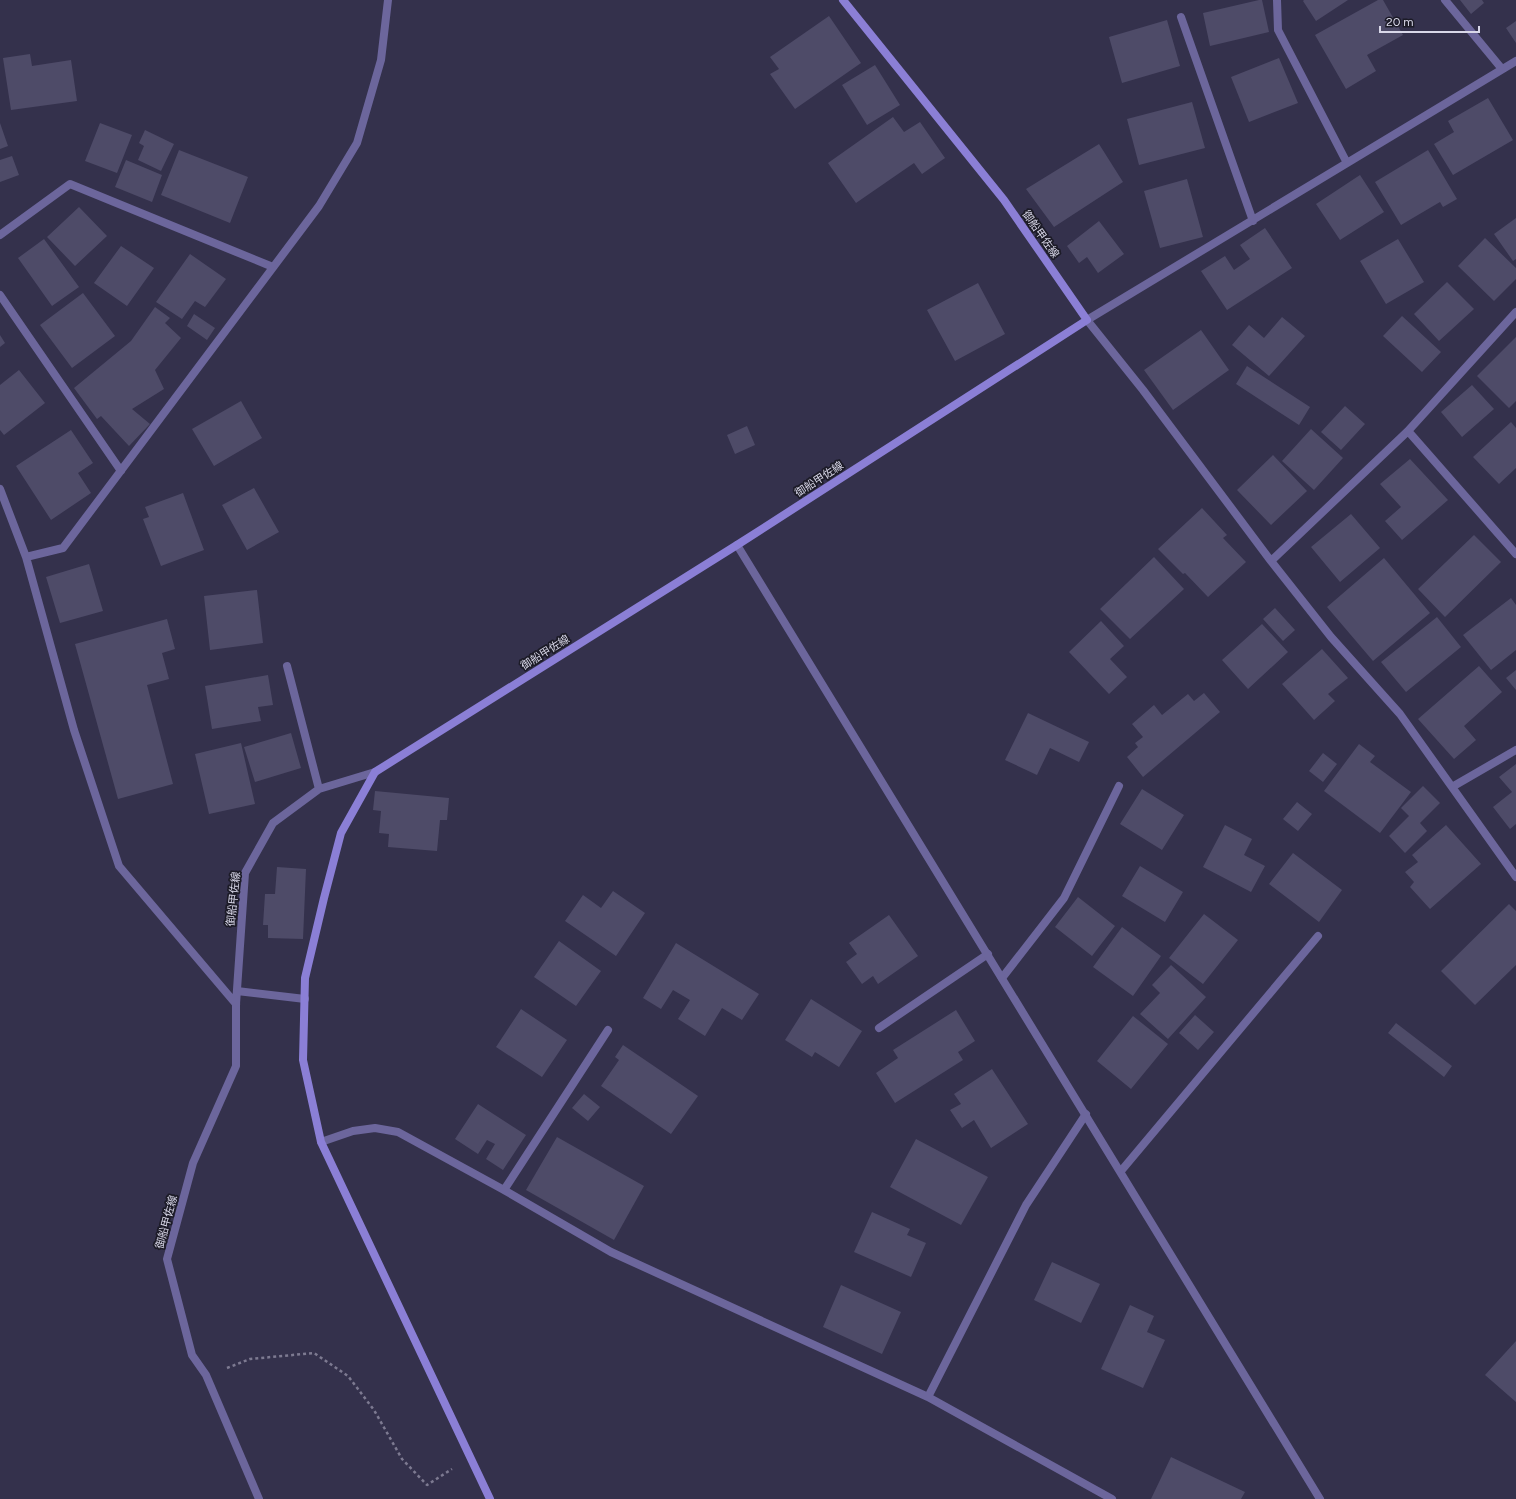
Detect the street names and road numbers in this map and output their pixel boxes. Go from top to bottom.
street label: 御船甲佐線 [1019,207,1062,261]
street label: 御船甲佐線 [792,459,846,500]
street label: 御船甲佐線 [518,632,572,673]
street label: 御船甲佐線 [224,871,243,928]
street label: 御船甲佐線 [153,1194,180,1251]

